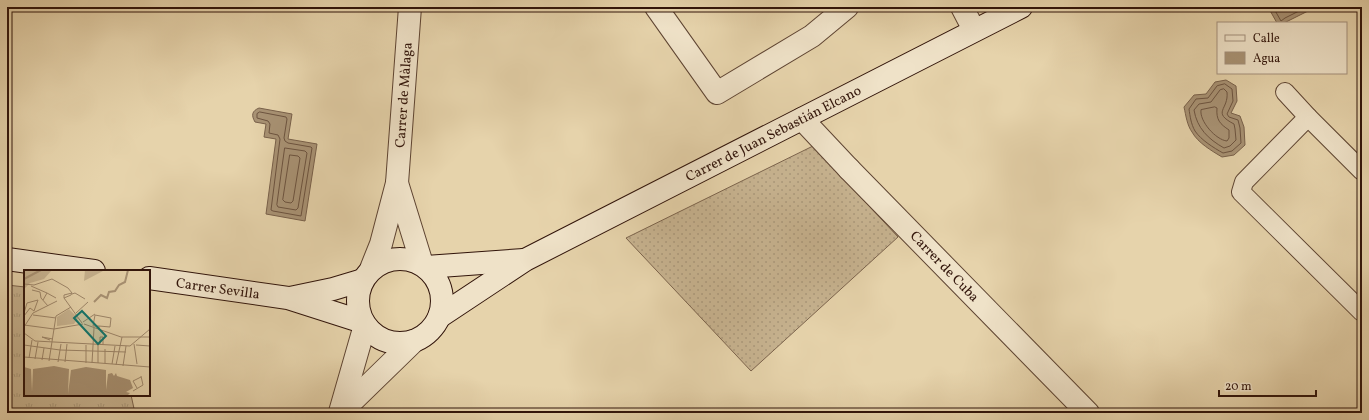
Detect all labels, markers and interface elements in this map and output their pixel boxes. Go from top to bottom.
legend [1217,22,1347,74]
text: Calle [1253,31,1280,47]
street label: Carrer de Màlaga [391,42,418,149]
text: Agua [1253,51,1280,67]
street label: Carrer de Juan Sebastián Elcano [682,82,865,187]
street label: Carrer de Cuba [905,227,983,307]
inset map [24,270,150,396]
street label: Carrer Sevilla [175,274,261,305]
scale bar [1219,372,1316,398]
text: 20 m [1225,379,1252,395]

